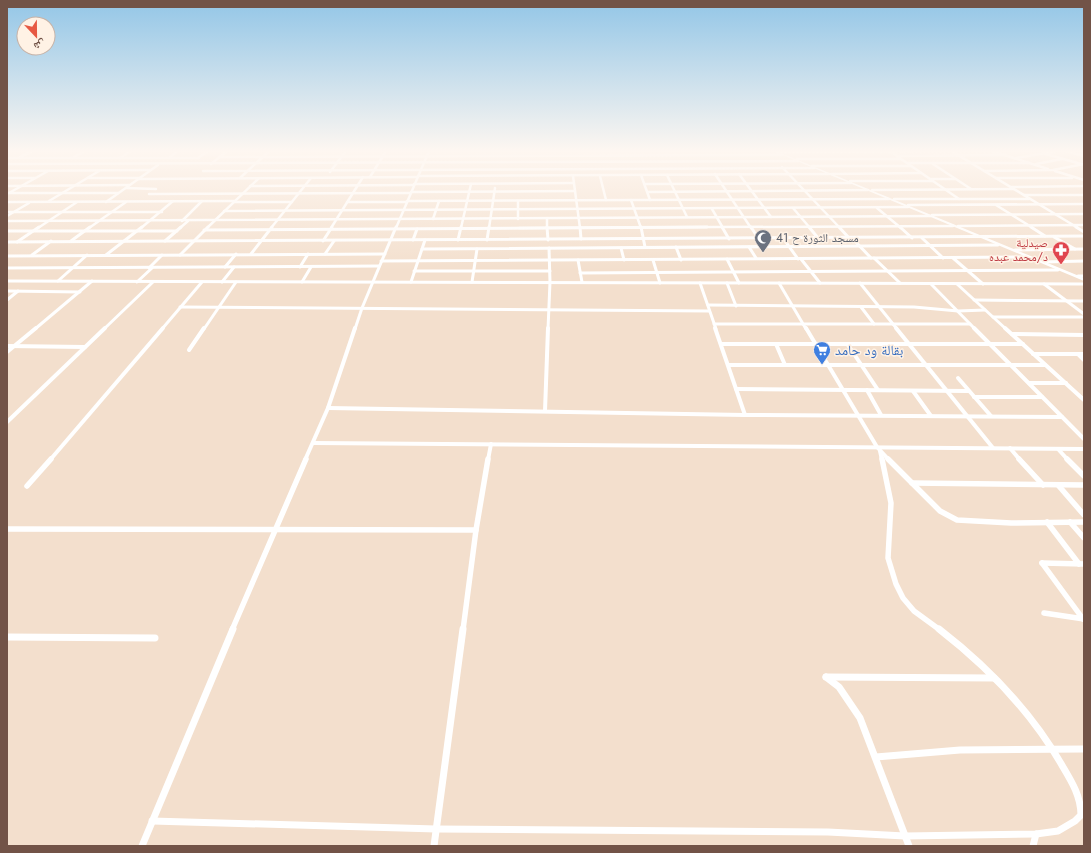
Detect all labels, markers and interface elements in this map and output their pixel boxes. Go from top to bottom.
north arrow [16,16,56,56]
text: ش [31,36,48,55]
mosque icon: مسجد الثورة ح 41 [753,228,773,253]
place label: مسجد الثورة ح 41 [776,229,859,247]
place label: صيدلية د/محمد عبده [989,234,1048,266]
pharmacy icon: صيدلية د/محمد عبده [1051,240,1071,265]
supermarket icon: بقالة ود حامد [812,340,832,365]
place label: بقالة ود حامد [835,340,903,360]

